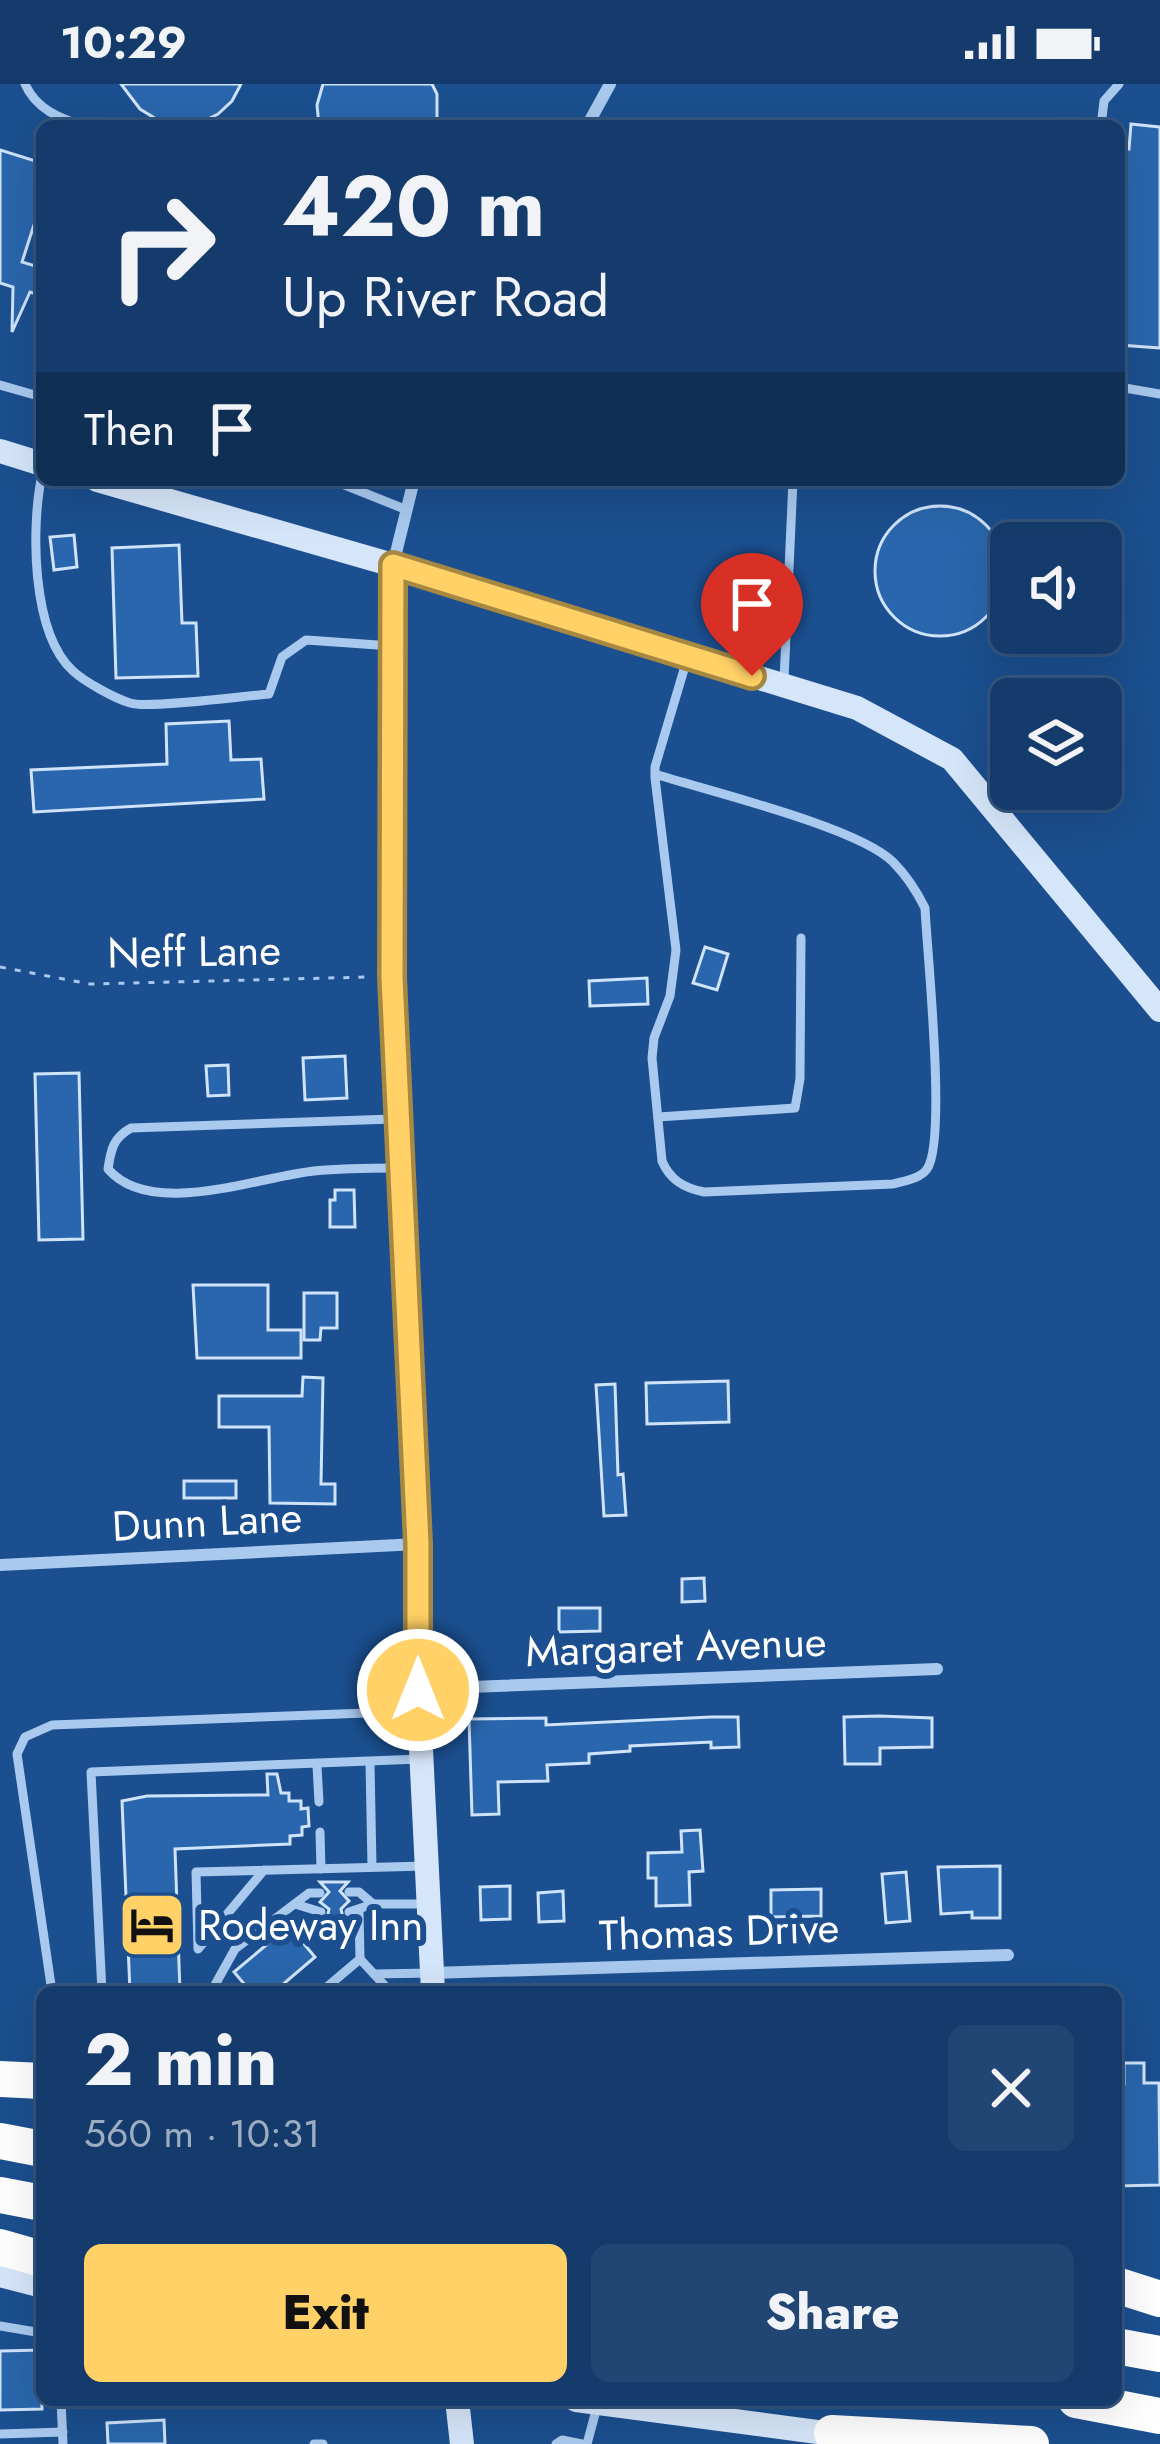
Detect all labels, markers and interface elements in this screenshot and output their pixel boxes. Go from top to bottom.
text: 10:29 [60,10,187,75]
text: 420 m [282,146,545,268]
icon: right [84,168,240,324]
text: Up River Road [282,258,609,336]
icon: arrive [199,396,265,462]
text: Then [84,397,175,462]
map controls [990,522,1122,810]
button: sound [990,522,1122,654]
pin [701,553,803,676]
icon: arrive [719,571,785,637]
button: layers [990,678,1122,810]
street label: Neff Lane [107,919,281,984]
street label: Dunn Lane [111,1486,304,1557]
street label: Margaret Avenue [525,1611,828,1682]
position arrow [355,1627,481,1753]
hotel icon: Rodeway Inn [117,1890,187,1960]
place label: Rodeway Inn [198,1895,423,1956]
street label: Thomas Drive [598,1897,840,1966]
text: 2 min [84,2008,277,2112]
button: close [948,2025,1074,2151]
text: 560 m · 10:31 [84,2105,321,2162]
button: Exit [84,2244,567,2382]
button: Share [591,2244,1074,2382]

